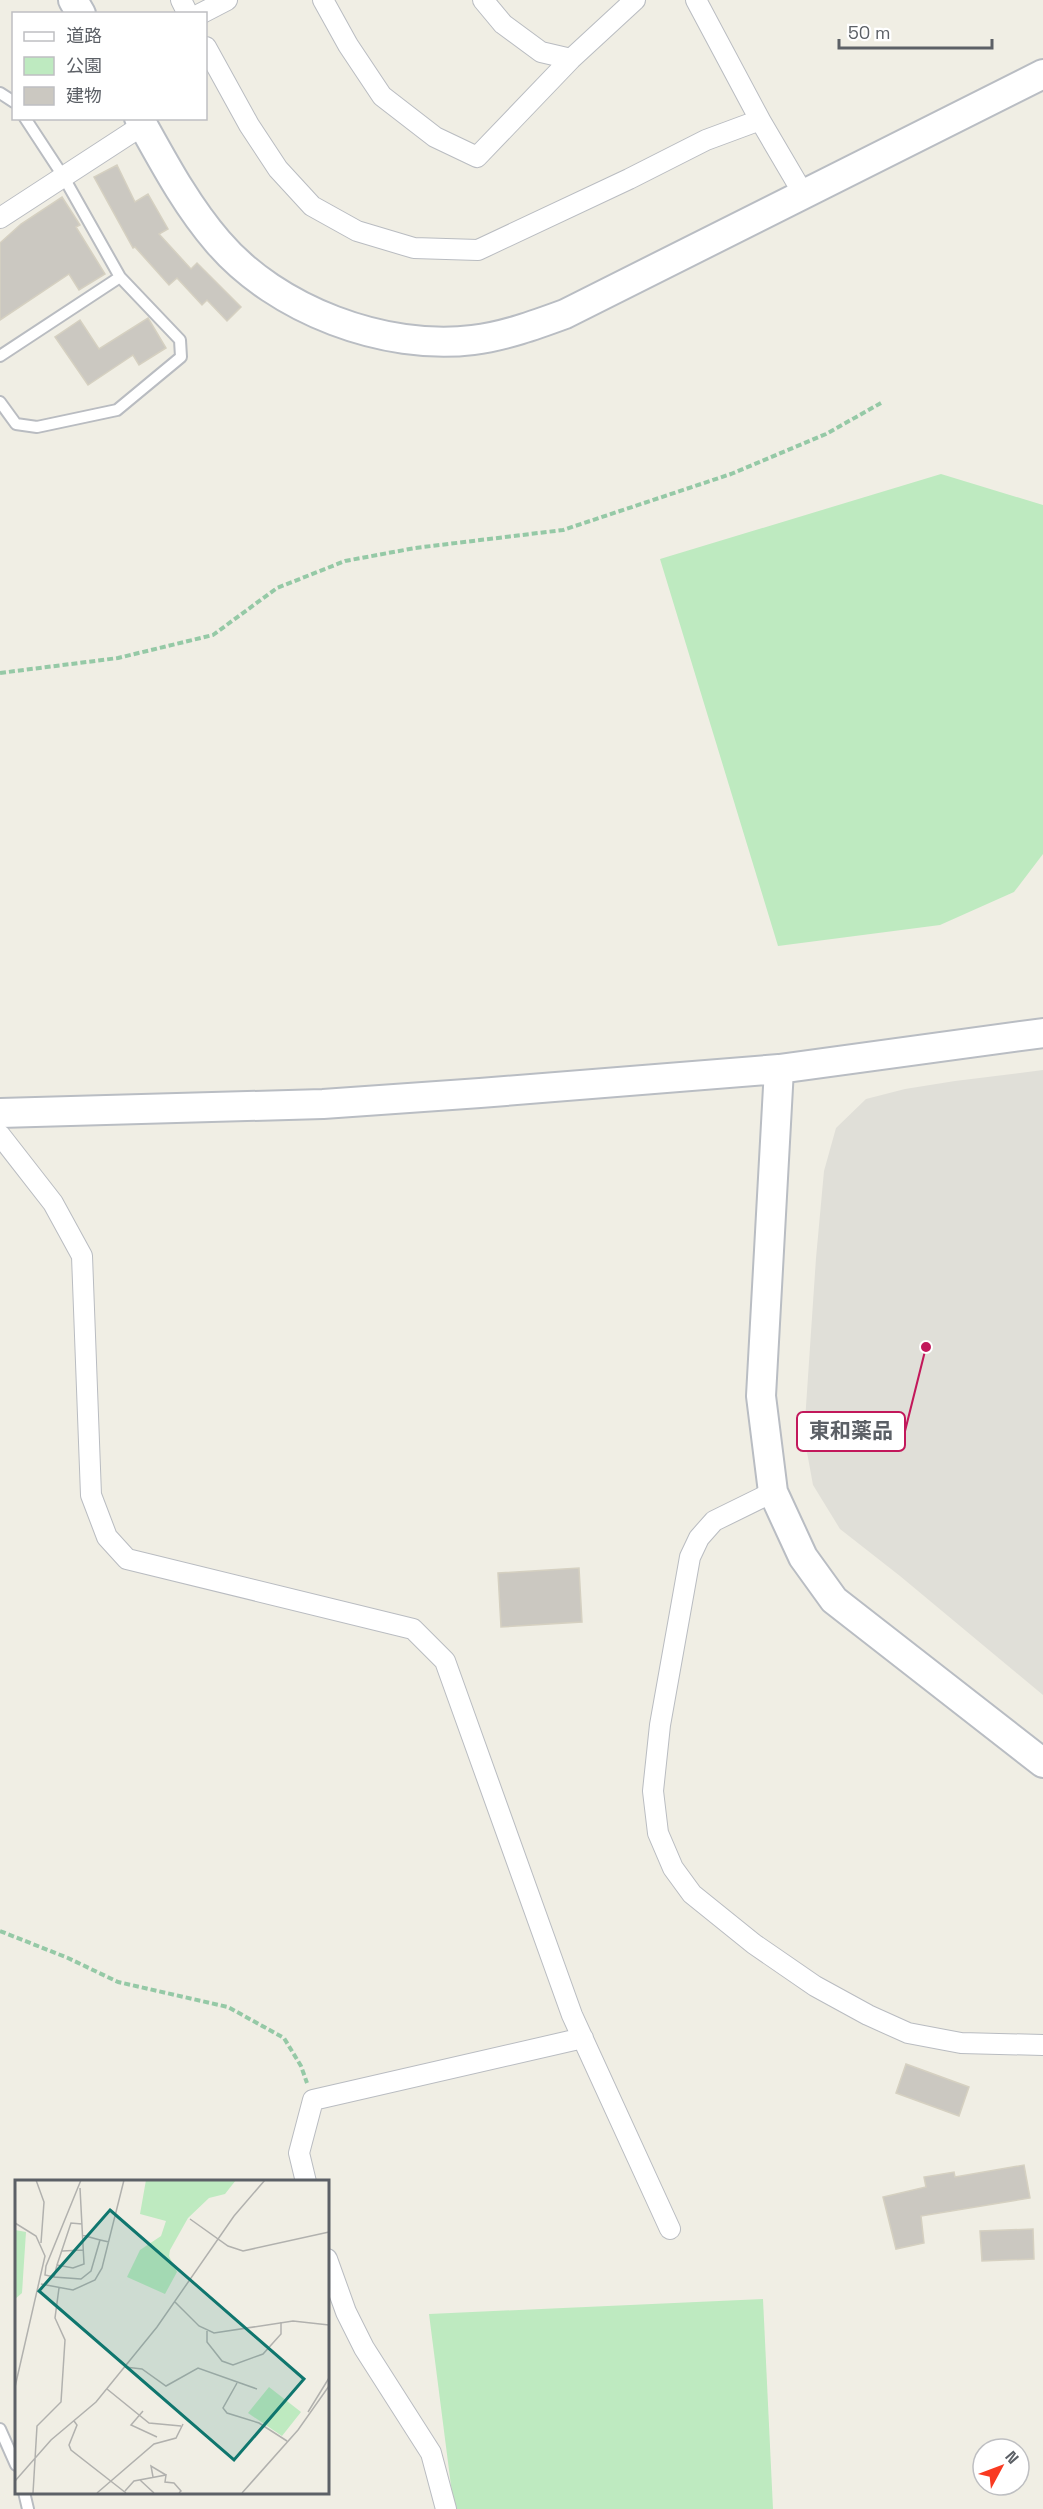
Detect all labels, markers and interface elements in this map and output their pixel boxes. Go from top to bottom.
legend [12,12,207,120]
scale bar [839,12,992,50]
text: 50 m [848,21,890,44]
text: 道路 [66,24,102,47]
text: 公園 [66,54,102,77]
text: 建物 [66,84,102,107]
callout: 東和薬品 [797,1412,905,1451]
text: 東和薬品 [809,1417,893,1444]
inset map [15,2180,328,2494]
north arrow [971,2437,1031,2497]
text: N [1000,2447,1023,2468]

